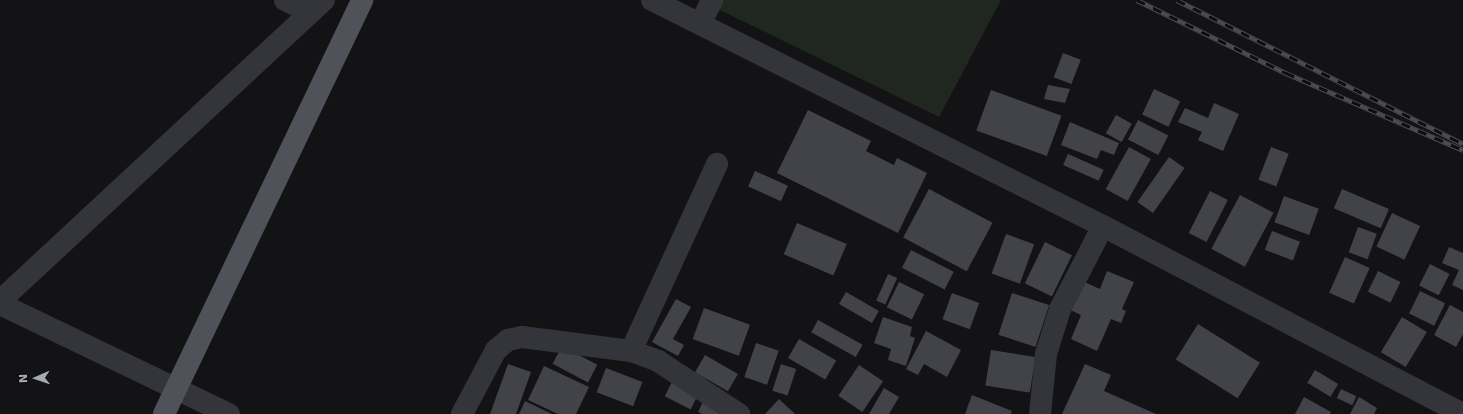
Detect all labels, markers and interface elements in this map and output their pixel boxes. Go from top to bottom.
north arrow [16,358,56,398]
text: N [17,374,30,383]

